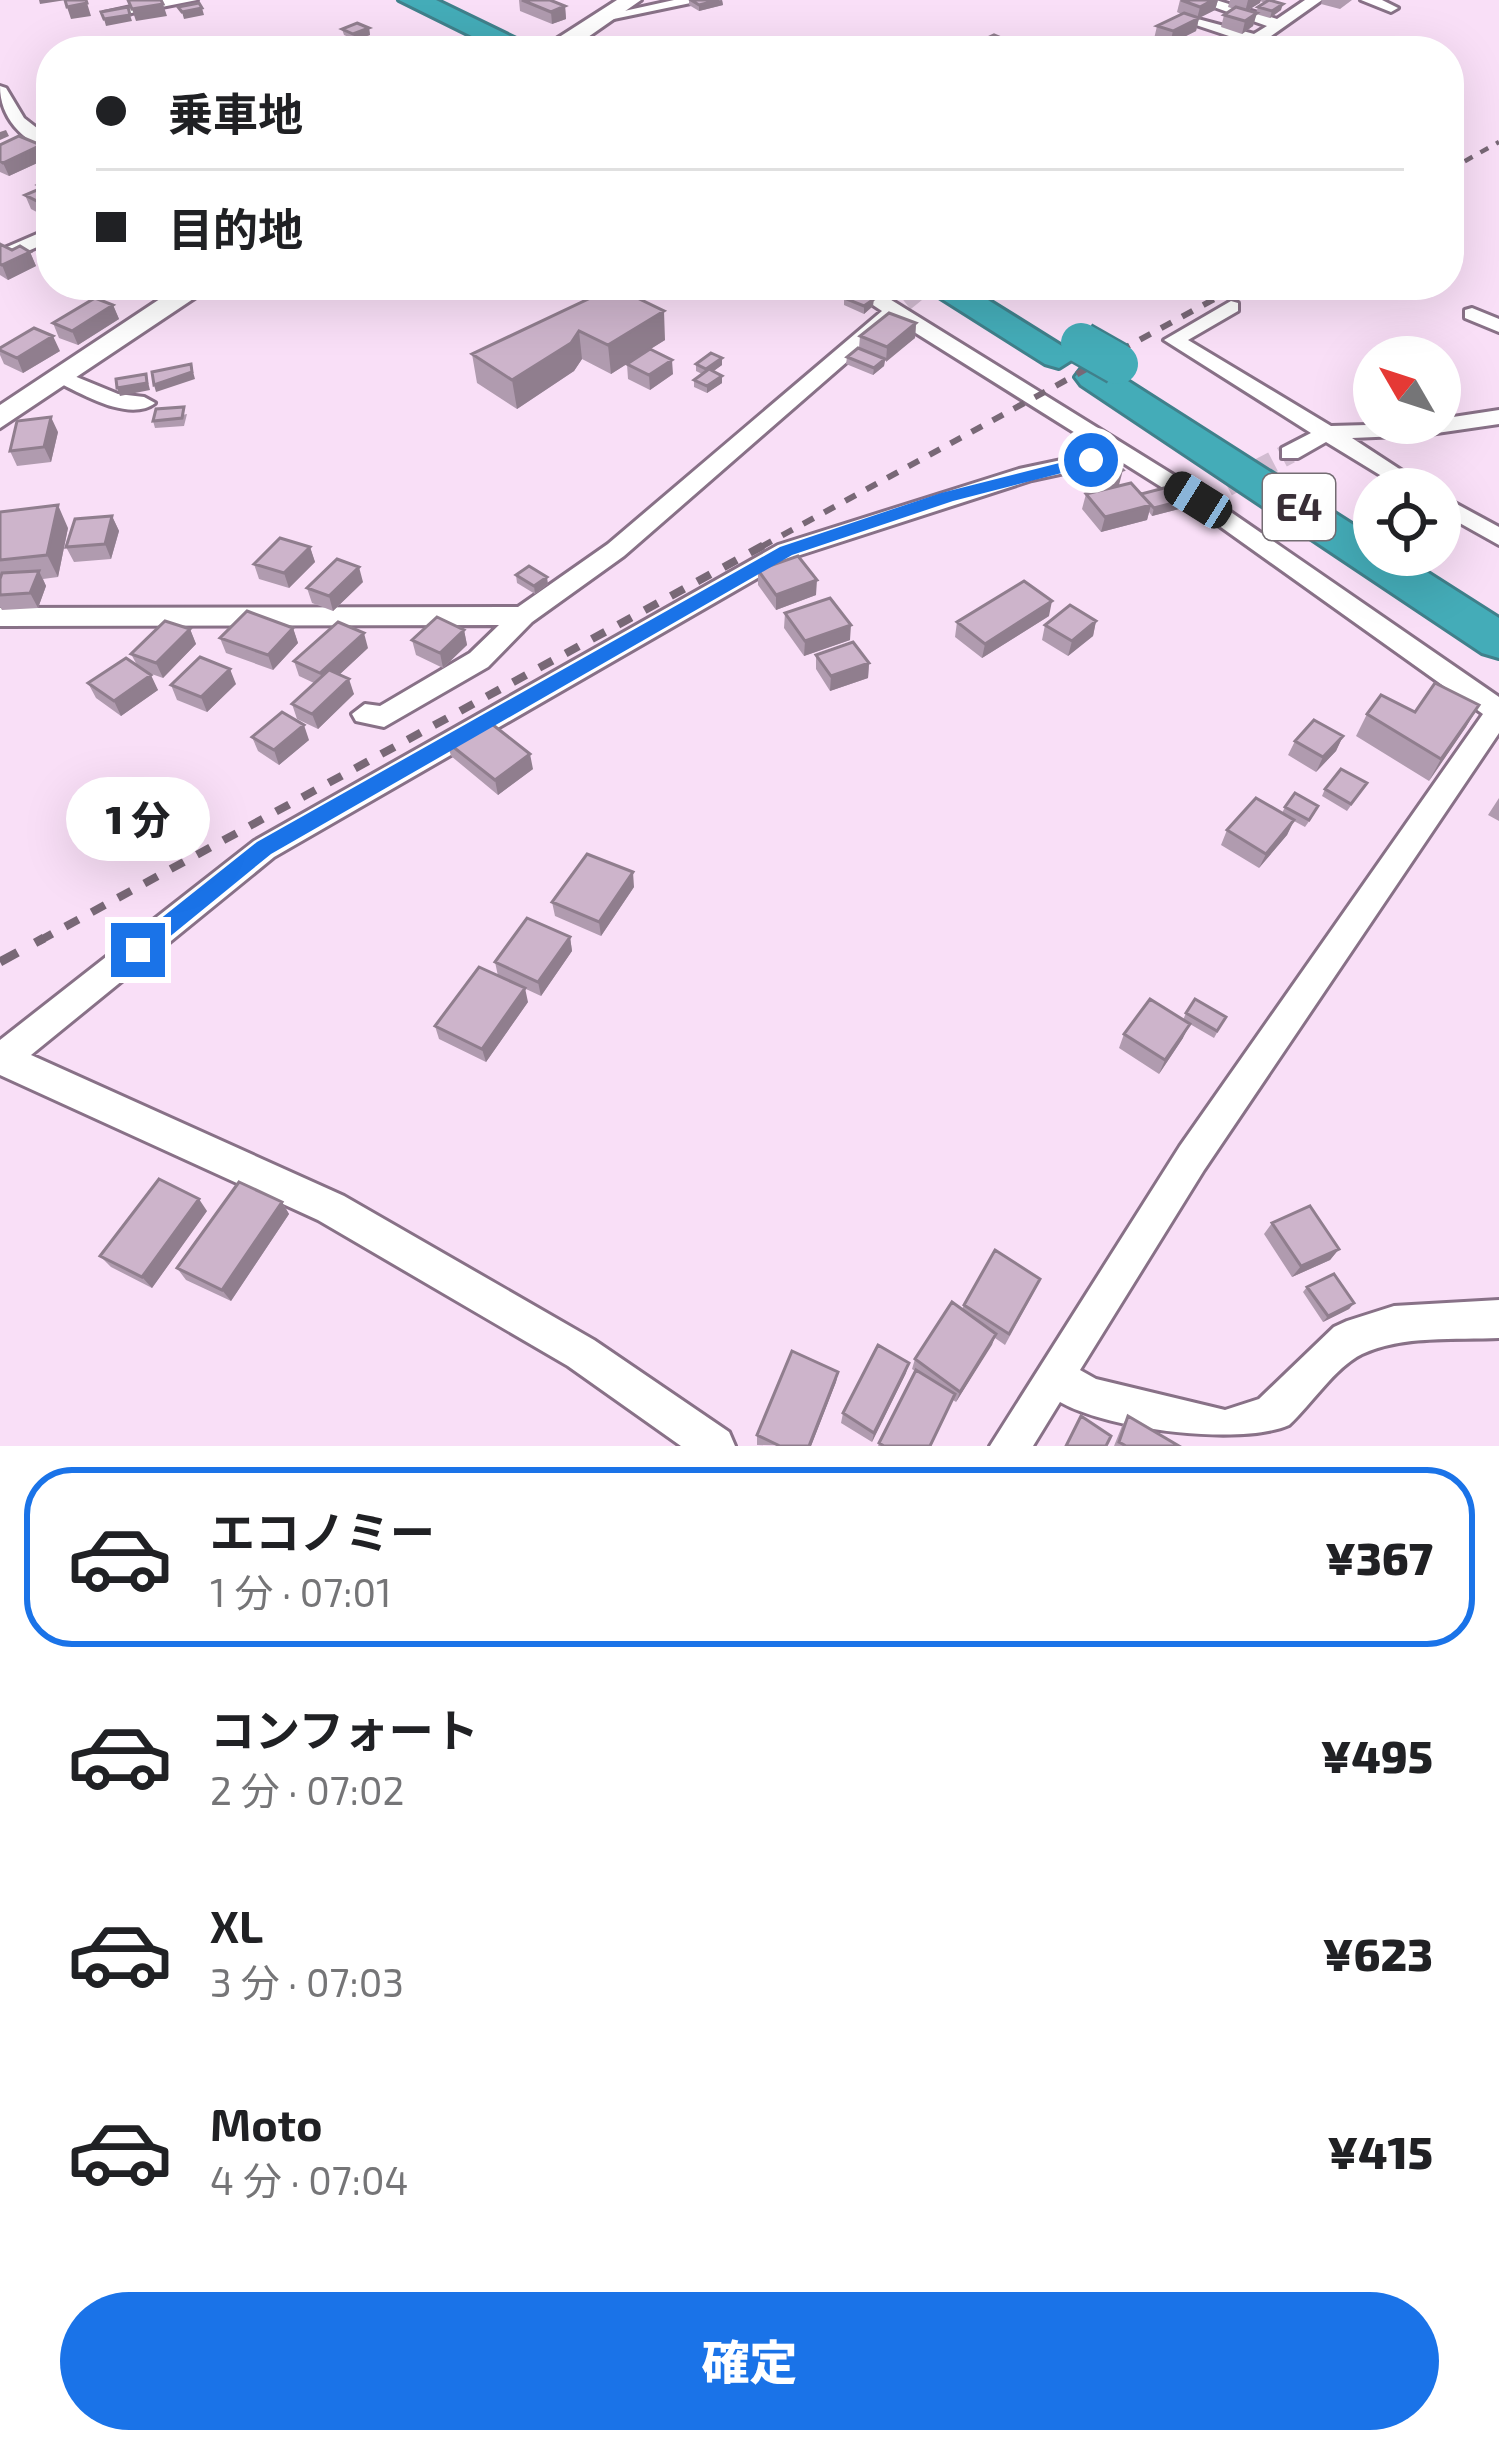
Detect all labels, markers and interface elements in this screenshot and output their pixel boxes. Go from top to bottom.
text: 乗車地 [168,86,303,140]
text: 目的地 [168,201,303,255]
north arrow [1353,336,1461,444]
map controls [1353,336,1461,576]
route start [1064,433,1118,487]
car [1158,466,1238,534]
button: locate [1353,468,1461,576]
road number: E4 [1263,474,1335,540]
callout: 1 分 [66,776,210,860]
text: 1 分 [106,795,170,842]
route end [111,923,165,977]
icon: car [66,1503,174,1611]
text: エコノミー [210,1504,435,1558]
text: ¥367 [1325,1530,1433,1584]
text: 1 分 · 07:01 [210,1568,392,1615]
icon: car [66,1701,174,1809]
text: コンフォート [210,1702,479,1756]
text: ¥495 [1321,1728,1433,1782]
text: 2 分 · 07:02 [210,1766,404,1813]
text: XL [210,1898,263,1952]
icon: car [66,1899,174,2007]
text: ¥623 [1323,1926,1433,1980]
text: 3 分 · 07:03 [210,1958,404,2005]
text: Moto [210,2096,323,2150]
icon: car [66,2097,174,2205]
text: ¥415 [1327,2124,1433,2178]
text: 4 分 · 07:04 [210,2156,408,2203]
button: 確定 [60,2292,1439,2430]

